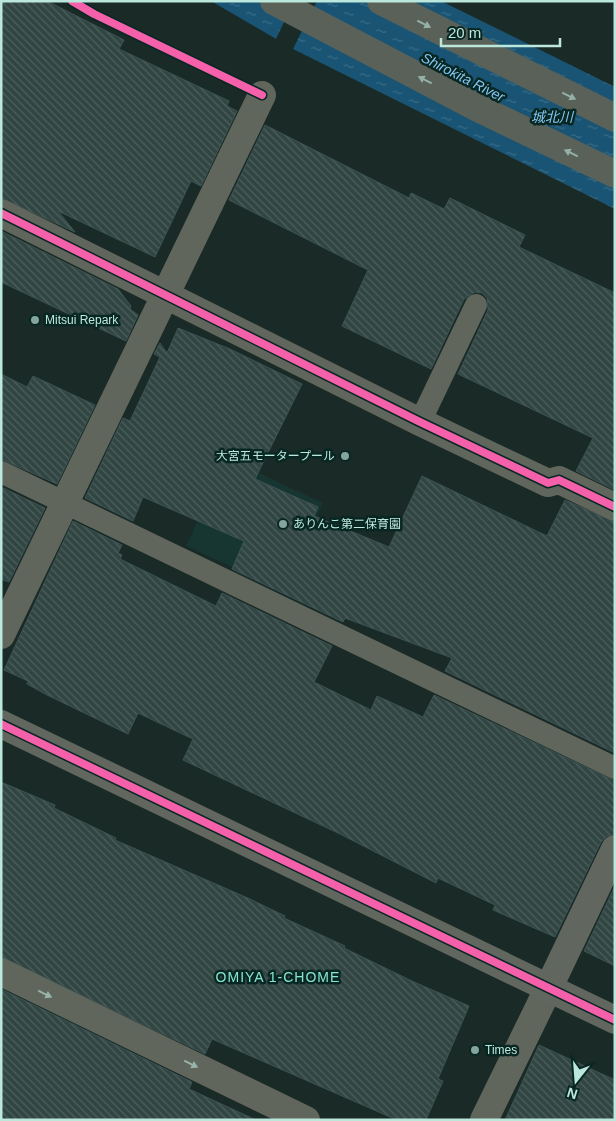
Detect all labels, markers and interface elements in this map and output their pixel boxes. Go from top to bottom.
scale bar [441,15,560,47]
one-way arrow [417,20,431,28]
text: 20 m [448,24,481,41]
water label: Shirokita River [419,49,508,105]
one-way arrow [418,76,432,84]
one-way arrow [562,93,576,101]
water label: 城北川 [531,109,575,125]
one-way arrow [564,148,578,156]
place label: Mitsui Repark [45,313,119,327]
marker: Mitsui Repark [29,314,41,326]
place label: 大宮五モータープール [216,449,335,463]
marker: 大宮五モータープール [339,450,351,462]
place label: ありんこ第二保育園 [293,517,401,531]
marker: ありんこ第二保育園 [277,518,289,530]
district label: OMIYA 1-CHOME [216,969,340,985]
one-way arrow [38,990,52,998]
place label: Times [485,1043,517,1057]
marker: Times [469,1044,481,1056]
north arrow [551,1056,601,1106]
one-way arrow [184,1060,199,1069]
text: N [565,1084,579,1103]

